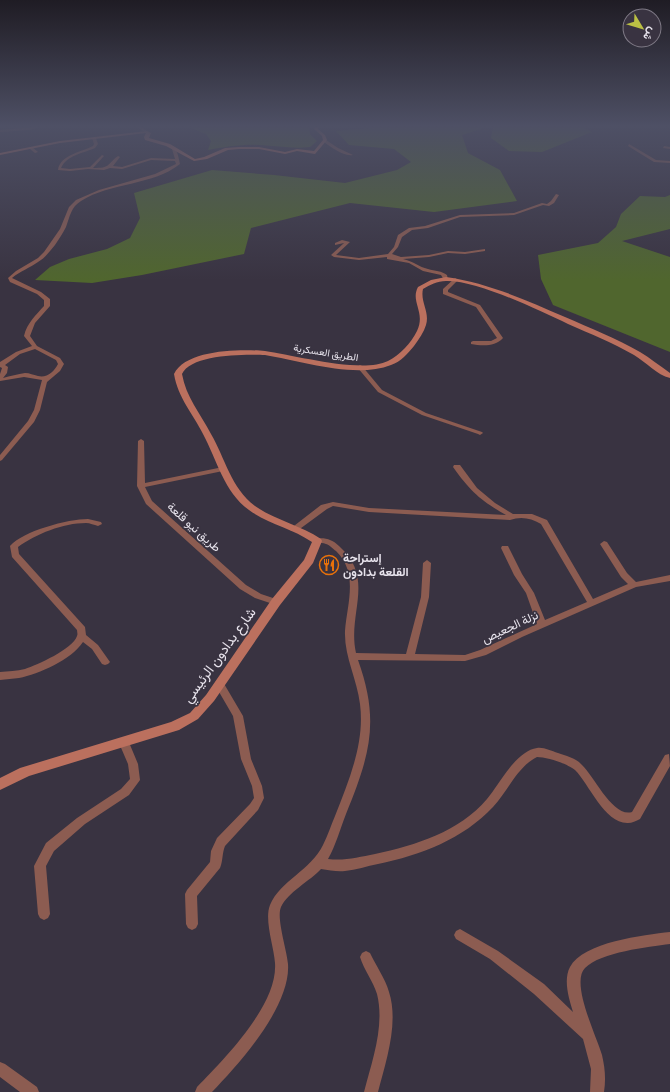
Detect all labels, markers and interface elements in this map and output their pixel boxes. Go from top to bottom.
north arrow [622,8,662,48]
text: ش [640,25,659,44]
street label: الطريق العسكرية [293,341,359,364]
street label: طريق نيو قلعة [164,499,224,555]
place label: إستراحة القلعة بدادون [343,550,409,580]
restaurant icon: إستراحة القلعة بدادون [318,554,340,576]
street label: شارع بدادون الرئيسي [178,604,262,708]
street label: نزلة الجعيص [479,607,541,647]

